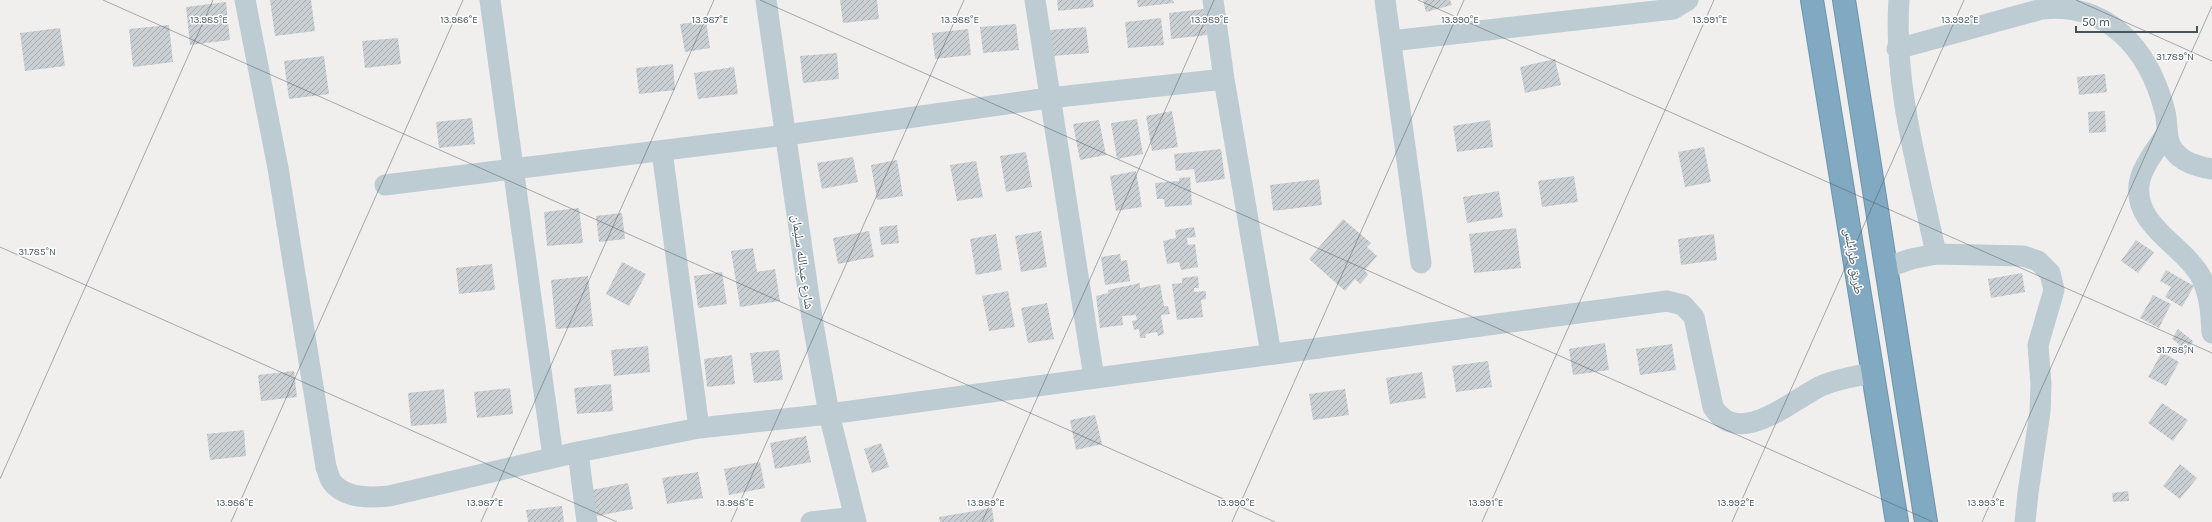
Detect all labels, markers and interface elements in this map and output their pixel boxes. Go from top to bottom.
scale bar [2076,8,2197,34]
text: 13.985°E [190,14,228,26]
text: 13.986°E [440,14,478,26]
text: 13.987°E [692,14,728,26]
text: 13.988°E [941,14,979,26]
text: 13.989°E [1191,14,1229,26]
text: 13.990°E [1441,14,1479,26]
text: 13.991°E [1693,14,1727,26]
text: 13.992°E [1941,14,1979,26]
text: 50 m [2082,15,2110,29]
text: 31.789°N [2156,51,2194,63]
street label: شارع عبدالله سليمان [787,214,817,310]
street label: طريق طرابلس [1840,227,1867,295]
text: 31.785°N [18,246,56,258]
text: 31.788°N [2156,344,2194,356]
text: 13.986°E [216,497,254,509]
text: 13.987°E [467,497,503,509]
text: 13.988°E [716,497,754,509]
text: 13.989°E [967,497,1005,509]
text: 13.990°E [1217,497,1255,509]
text: 13.991°E [1469,497,1503,509]
text: 13.992°E [1717,497,1755,509]
text: 13.993°E [1967,497,2005,509]

